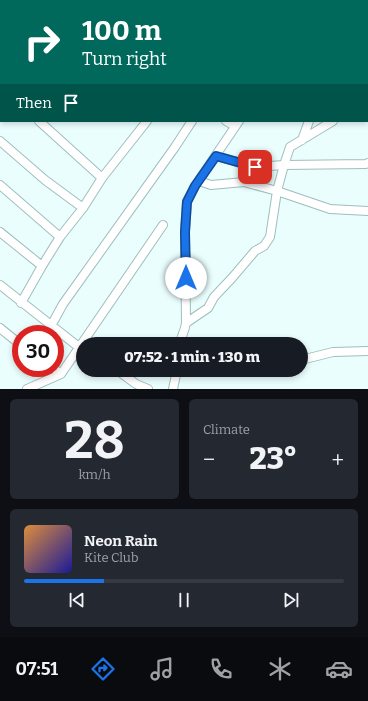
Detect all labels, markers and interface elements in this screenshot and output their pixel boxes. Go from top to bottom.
text: 100 m [82,14,161,47]
icon: right [16,16,68,68]
text: Turn right [82,48,167,70]
icon: arrive [60,92,82,114]
text: Then [16,94,52,112]
pin [238,150,272,184]
icon: arrive [244,156,266,178]
position arrow [165,257,207,299]
speed limit sign: 30 [12,325,64,377]
text: 07:52 · 1 min · 130 m [124,348,260,366]
text: 28 [64,409,125,472]
text: Climate [203,422,250,437]
text: 23° [249,441,297,477]
text: − [203,446,215,473]
text: + [331,446,344,473]
text: km/h [78,467,111,482]
text: Neon Rain [84,532,157,550]
text: Kite Club [84,550,138,565]
icon: previous [66,589,88,611]
icon: pause [173,589,195,611]
icon: next [280,589,302,611]
icon: directions [89,655,117,683]
icon: music [148,655,176,683]
icon: phone [207,655,235,683]
icon: climate [266,655,294,683]
icon: car [325,655,353,683]
text: 07:51 [15,658,58,680]

